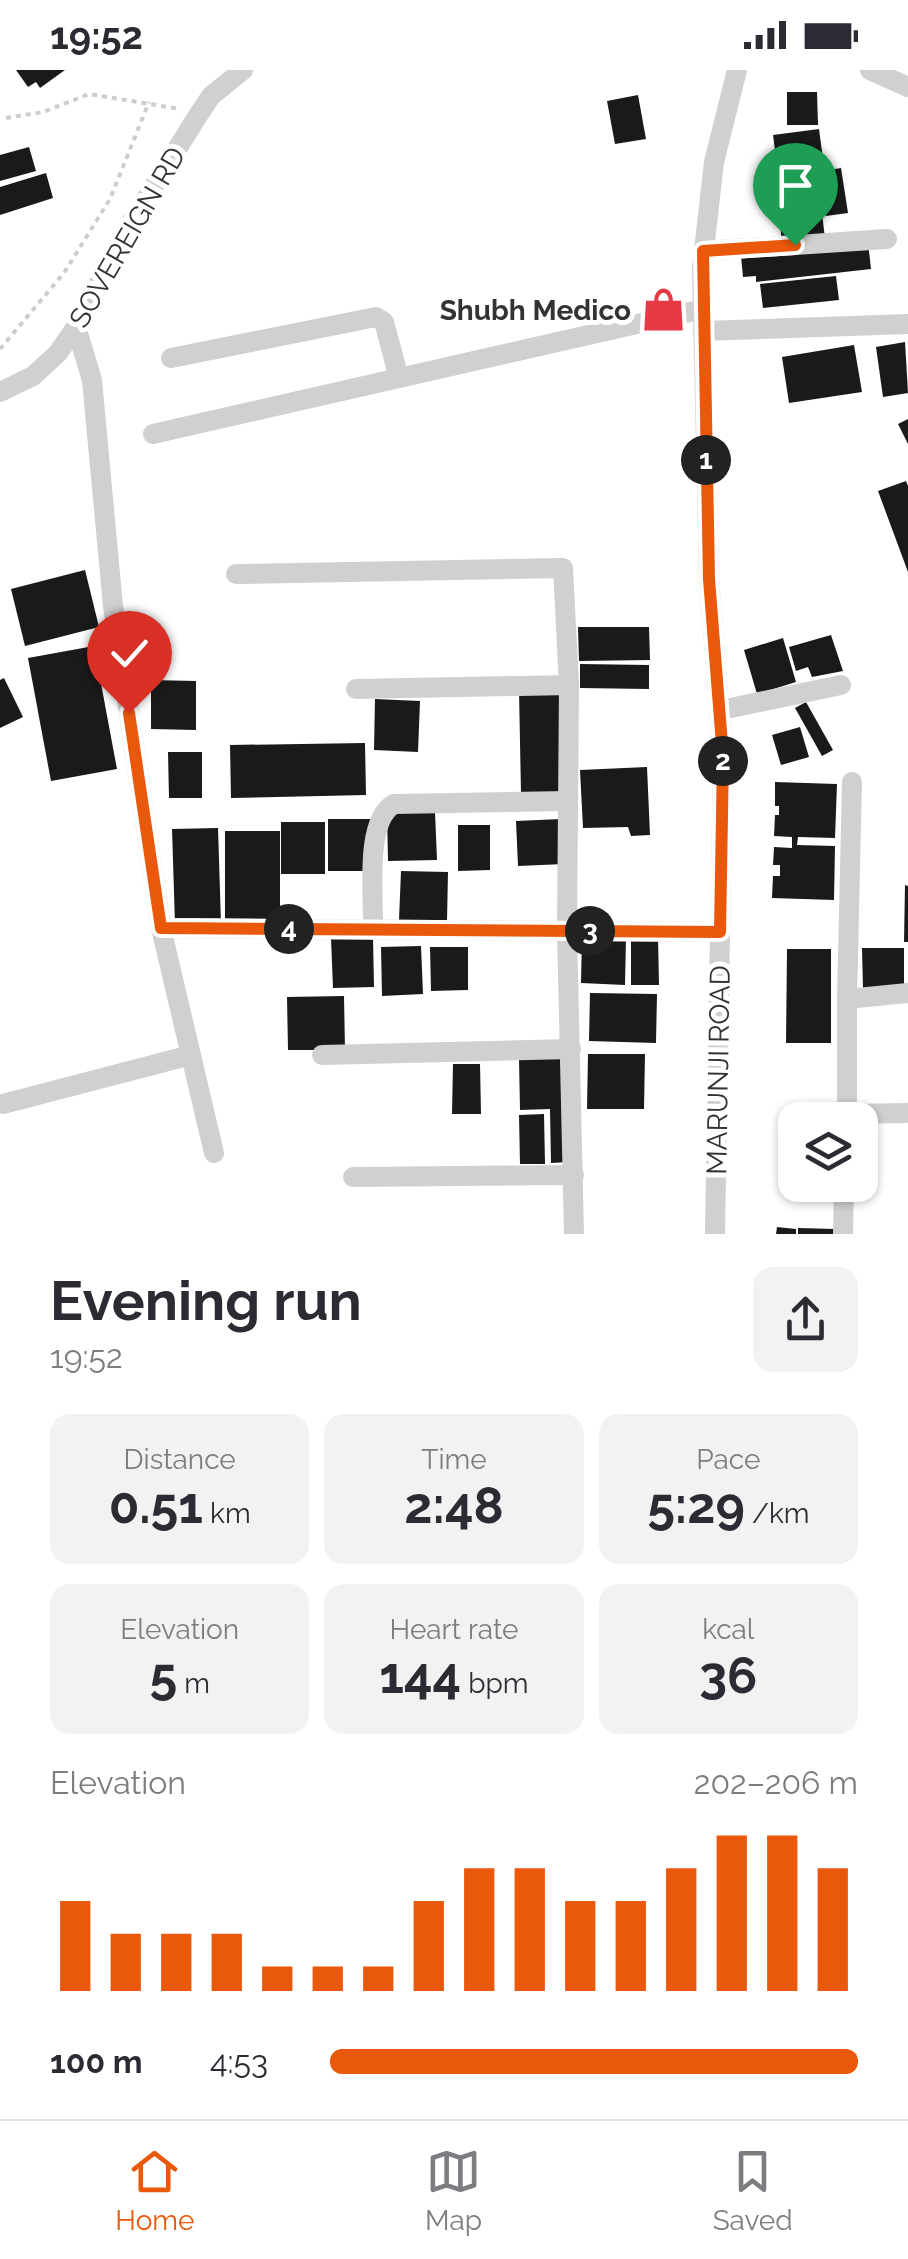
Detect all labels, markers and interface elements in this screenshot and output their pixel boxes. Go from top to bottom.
text: 19:52 [50,13,143,58]
street label: SOVEREIGN RD [62,141,192,333]
pin [753,143,838,246]
icon: arrive [768,158,823,213]
shop icon: Shubh Medico [640,286,688,334]
place label: Shubh Medico [440,294,631,327]
pin: 1 [681,435,731,485]
text: 1 [699,443,713,476]
pin [87,611,172,714]
icon: check [102,626,157,681]
pin: 2 [698,736,748,786]
text: 2 [715,744,731,777]
pin: 4 [264,904,314,954]
pin: 3 [565,906,615,956]
text: 4 [281,912,297,945]
text: 3 [582,914,598,947]
street label: MARUNJI ROAD [700,965,737,1175]
map controls [778,1102,878,1202]
button: layers [778,1102,878,1202]
button: share [753,1267,858,1372]
text: Evening run [50,1268,362,1333]
text: 19:52 [50,1338,123,1375]
text: Distance [124,1443,236,1476]
text: Time [421,1443,487,1476]
text: Pace [696,1443,760,1476]
text: 0.51 [109,1476,203,1535]
text: 2:48 [404,1476,504,1535]
text: 5:29 [647,1476,745,1535]
text: km [203,1497,251,1530]
text: /km [745,1497,809,1530]
text: Elevation [120,1613,239,1646]
text: Heart rate [390,1613,518,1646]
text: kcal [702,1613,755,1646]
text: 5 [149,1646,177,1705]
text: 144 [379,1646,461,1705]
text: 36 [699,1646,757,1705]
text: m [177,1667,210,1700]
text: bpm [461,1667,529,1700]
text: Elevation [50,1764,186,1801]
text: 202–206 m [694,1764,858,1801]
text: 100 m [50,2043,143,2080]
text: 4:53 [210,2043,268,2080]
tab: Home [115,2144,195,2237]
tab: Map [425,2144,482,2237]
tab: Saved [713,2144,793,2237]

